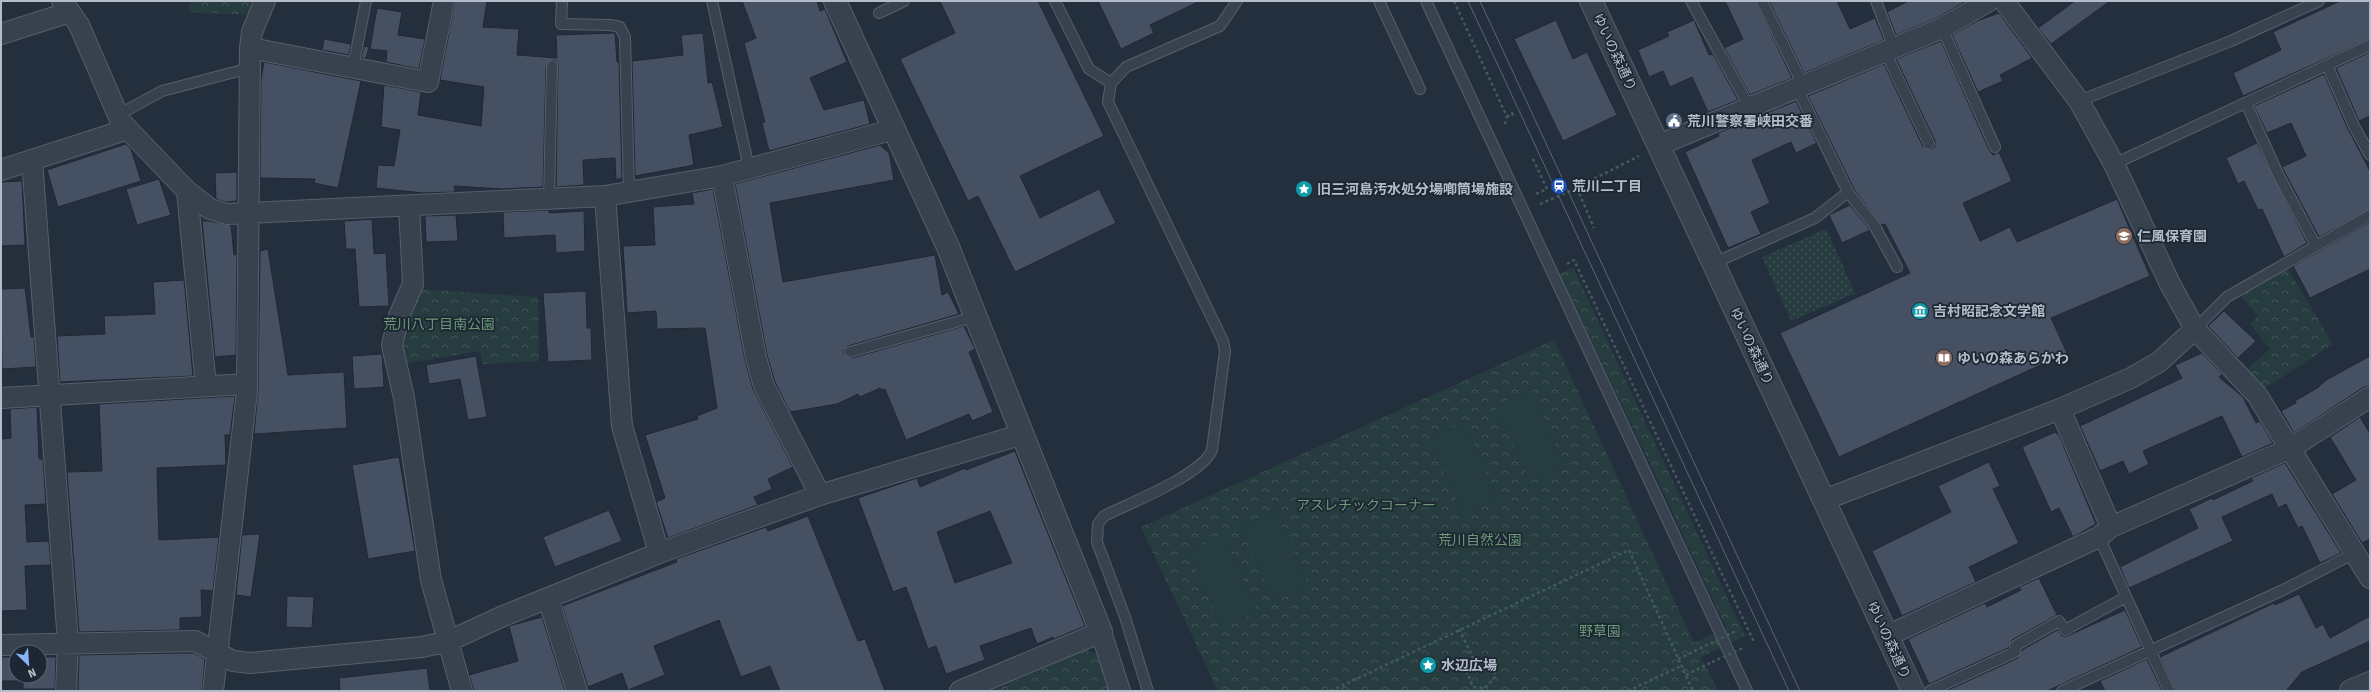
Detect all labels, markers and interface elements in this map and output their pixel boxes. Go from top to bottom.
street label: ゆいの森通り [1589,11,1640,94]
public building icon: 荒川警察署峡田交番 [1664,111,1684,131]
place label: 荒川警察署峡田交番 [1687,113,1813,130]
station icon: 荒川二丁目 [1549,176,1569,196]
place label: 荒川二丁目 [1572,178,1642,195]
place icon: 旧三河島汚水処分場喞筒場施設 [1294,179,1314,199]
place label: 旧三河島汚水処分場喞筒場施設 [1317,181,1513,198]
school or university icon: 仁風保育園 [2114,226,2134,246]
place label: 仁風保育園 [2137,228,2207,245]
museum icon: 吉村昭記念文学館 [1910,301,1930,321]
place label: 吉村昭記念文学館 [1933,303,2045,320]
street label: ゆいの森通り [1726,305,1777,388]
park label: 荒川八丁目南公園 [383,316,495,333]
library icon: ゆいの森あらかわ [1934,348,1954,368]
place label: ゆいの森あらかわ [1957,350,2069,367]
park label: アスレチックコーナー [1296,497,1436,514]
park label: 荒川自然公園 [1438,532,1522,549]
street label: ゆいの森通り [1863,599,1914,682]
park label: 野草園 [1579,623,1621,640]
north arrow [8,644,48,684]
place icon: 水辺広場 [1418,655,1438,675]
place label: 水辺広場 [1441,657,1497,674]
text: N [26,665,38,680]

